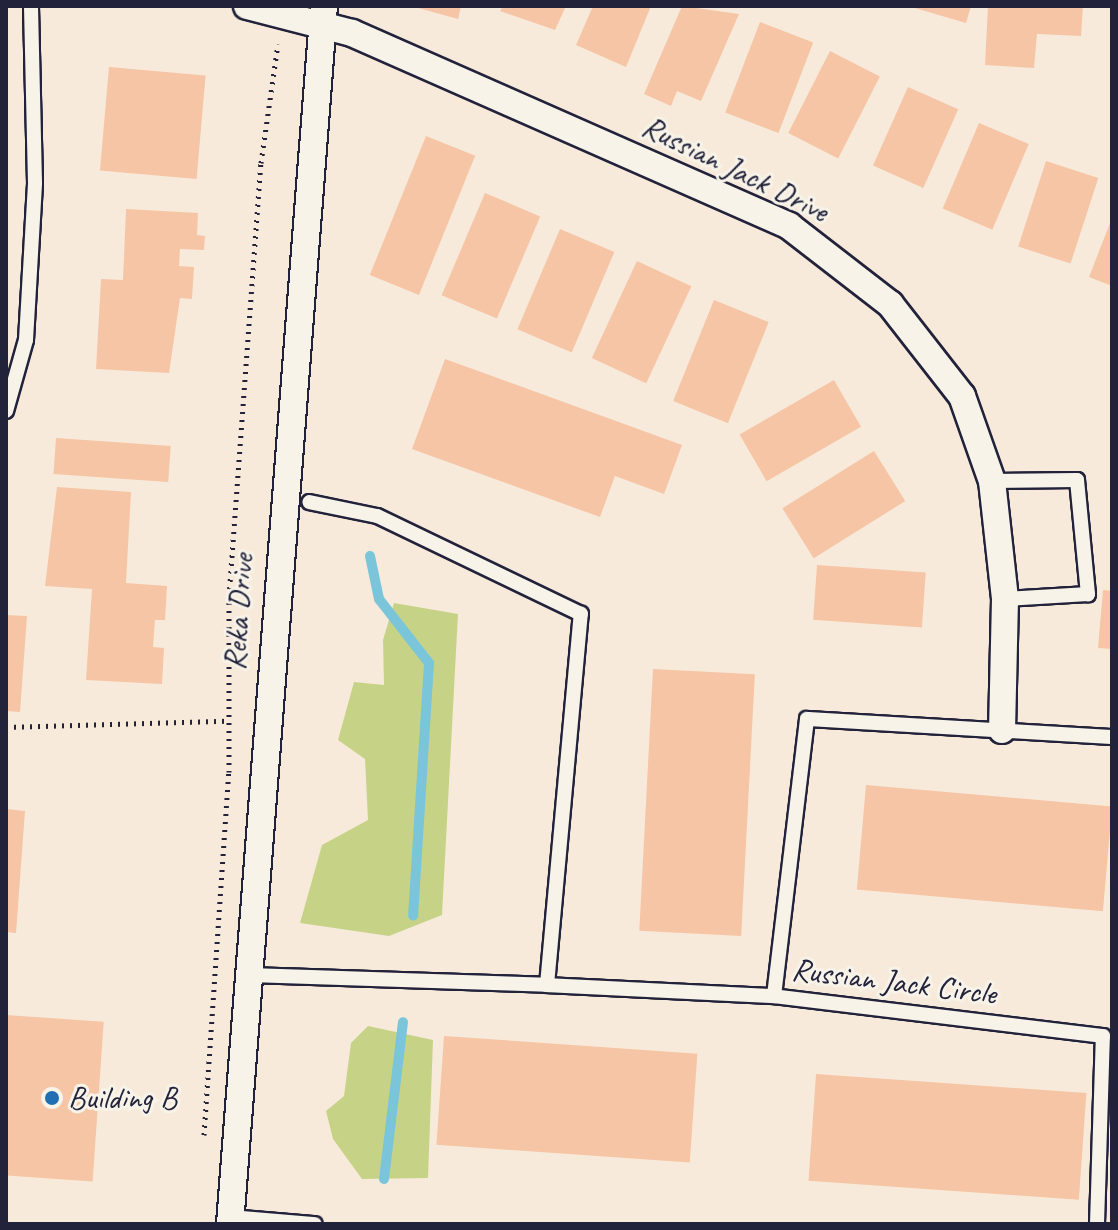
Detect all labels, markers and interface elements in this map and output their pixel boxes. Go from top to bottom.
street label: Russian Jack Drive [635,107,835,231]
street label: Reka Drive [216,552,262,672]
street label: Russian Jack Circle [790,950,998,1014]
place label: Building B [68,1079,177,1117]
marker: Building B [43,1089,61,1107]

